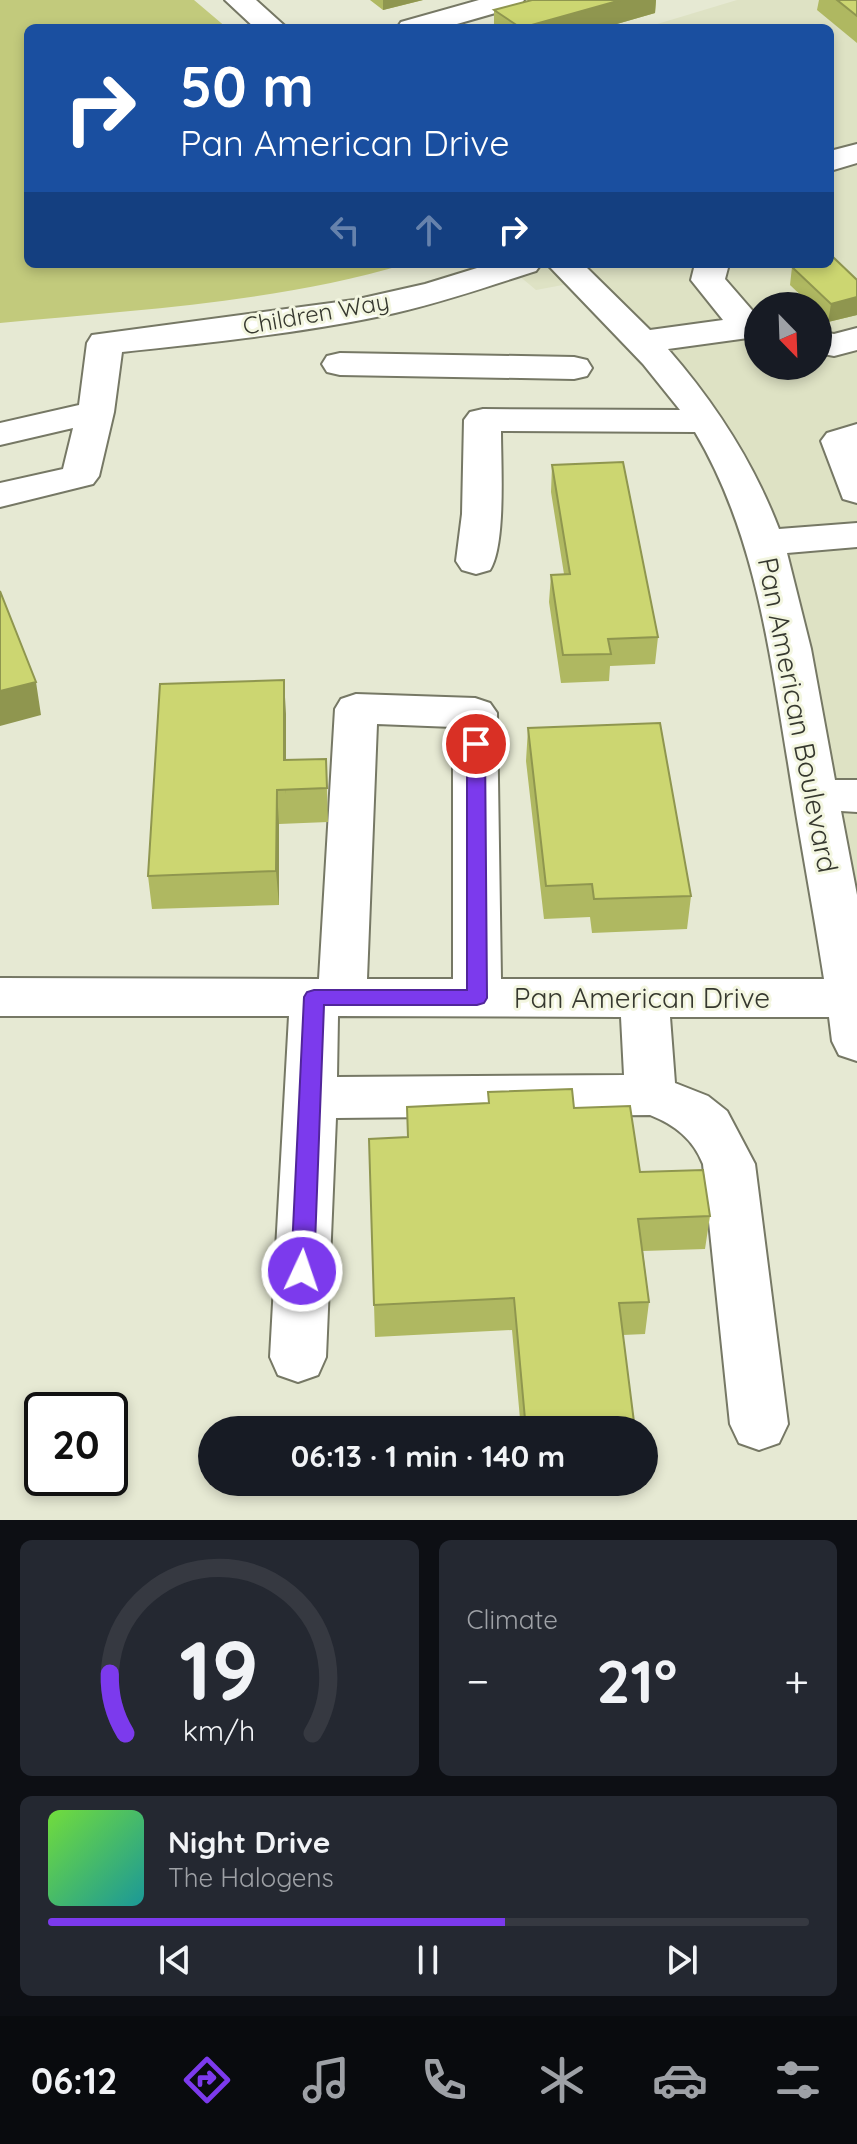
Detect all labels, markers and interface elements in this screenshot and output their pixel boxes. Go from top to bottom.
text: 50 m [180,51,314,121]
icon: right [48,56,152,160]
text: Pan American Drive [180,120,510,165]
icon: left [323,208,367,252]
icon: ahead [407,208,451,252]
icon: right [491,208,535,252]
street label: Children Way [240,285,391,341]
north arrow [744,292,832,380]
map controls [744,292,832,380]
street label: Pan American Boulevard [751,554,846,876]
pin [442,710,510,778]
icon: arrive [454,722,498,766]
street label: Pan American Drive [514,980,770,1015]
position arrow [260,1229,344,1313]
speed limit sign: 20 [24,1392,128,1496]
text: 06:13 · 1 min · 140 m [291,1437,565,1475]
text: Climate [467,1603,558,1636]
text: 19 [179,1617,259,1721]
text: 21° [596,1643,677,1718]
text: − [467,1653,489,1708]
text: + [784,1653,809,1708]
text: km/h [183,1712,256,1748]
text: Night Drive [168,1823,330,1861]
text: The Halogens [168,1861,334,1894]
icon: previous [153,1938,197,1982]
icon: pause [406,1938,450,1982]
icon: next [660,1938,704,1982]
icon: directions [179,2052,235,2108]
icon: music [298,2052,354,2108]
icon: phone [416,2052,472,2108]
icon: climate [534,2052,590,2108]
icon: car [652,2052,708,2108]
icon: filters [770,2052,826,2108]
text: 06:12 [31,2058,117,2103]

